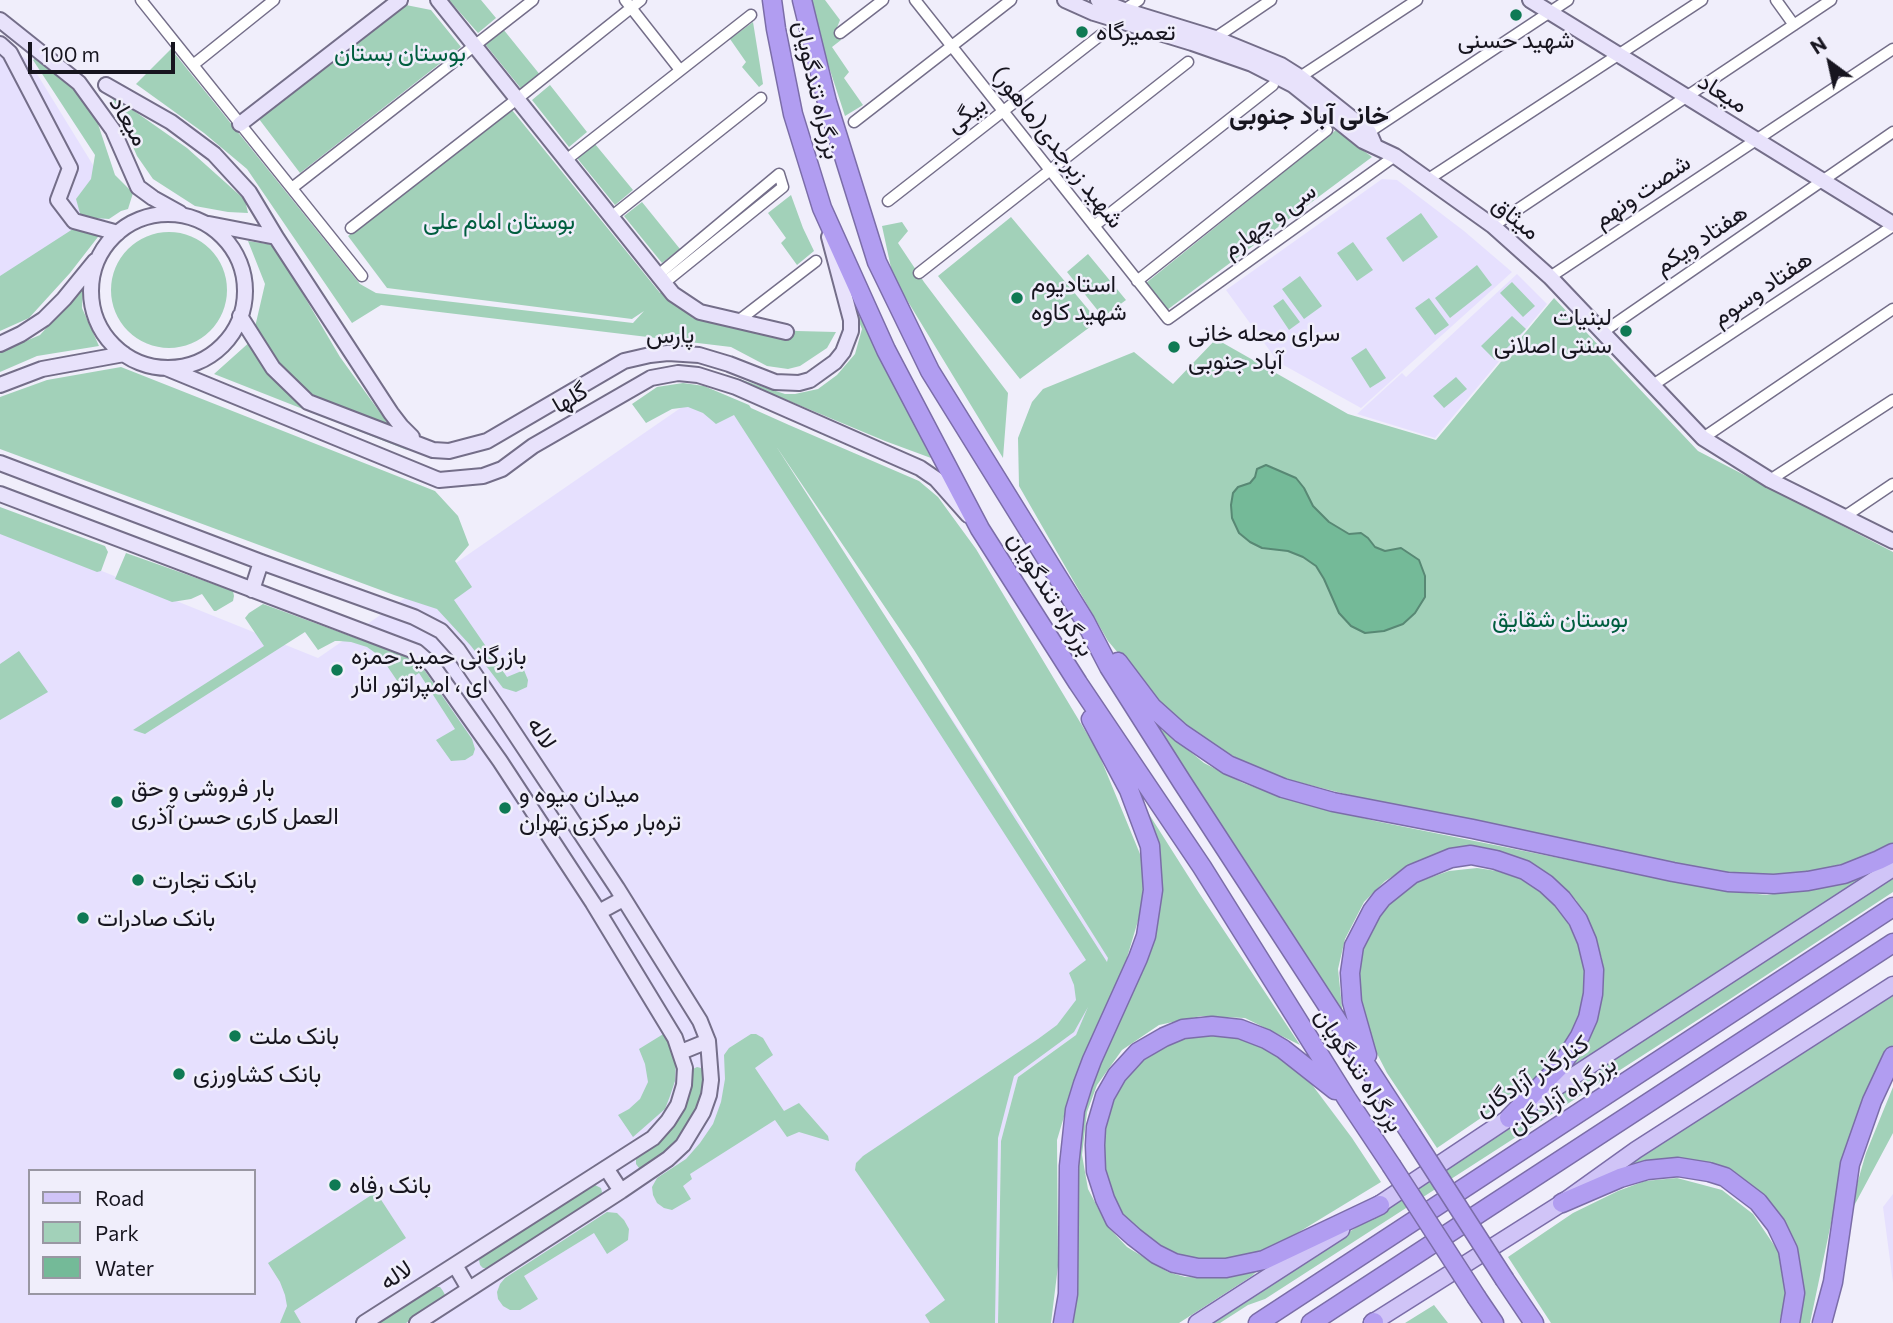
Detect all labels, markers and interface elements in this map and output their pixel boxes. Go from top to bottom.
marker: شهید حسنی [1508,7,1524,23]
street label: بزرگراه تندگویان [787,18,847,162]
place label: تعمیرگاه [1096,18,1176,46]
marker: تعمیرگاه [1074,24,1090,40]
place label: شهید حسنی [1458,26,1574,54]
scale bar [32,28,178,72]
north arrow [1795,28,1865,98]
text: N [1806,31,1831,59]
park label: بوستان بستان [334,39,466,67]
text: 100 m [41,41,100,66]
street label: شهید زبرجدی(ماهور) [986,60,1130,234]
street label: میعاد [1693,67,1753,119]
street label: بیگی [940,89,992,139]
street label: میعاد [103,91,155,151]
district label: خانی آباد جنوبی [1229,99,1389,131]
street label: شصت ونهم [1588,148,1696,234]
street label: سی و چهارم [1216,176,1322,264]
street label: میثاق [1486,190,1546,246]
street label: هفتاد ویکم [1649,197,1753,281]
park label: بوستان امام علی [423,207,575,235]
street label: هفتاد وسوم [1706,244,1818,332]
place label: استادیوم شهید کاوه [1031,270,1127,326]
marker: استادیوم شهید کاوه [1009,290,1025,306]
place label: لبنیات سنتی اصلانی [1494,303,1612,359]
place label: سرای محله خانی آباد جنوبی [1188,319,1340,375]
street label: پارس [646,320,694,350]
marker: لبنیات سنتی اصلانی [1618,323,1634,339]
marker: سرای محله خانی آباد جنوبی [1166,339,1182,355]
street label: گلها [547,376,593,420]
street label: بزرگراه تندگویان [1001,526,1101,662]
park label: بوستان شقایق [1492,605,1628,633]
place label: بازرگانی حمید حمزه ای ، امپراتور انار [351,642,526,698]
marker: بازرگانی حمید حمزه ای ، امپراتور انار [329,662,345,678]
street label: لاله [521,711,563,755]
place label: بار فروشی و حق العمل کاری حسن آذری [131,774,339,830]
place label: میدان میوه و تره‌بار مرکزی تهران [519,780,681,836]
marker: بار فروشی و حق العمل کاری حسن آذری [109,794,125,810]
marker: میدان میوه و تره‌بار مرکزی تهران [497,800,513,816]
place label: بانک تجارت [152,866,257,894]
marker: بانک تجارت [130,872,146,888]
place label: بانک صادرات [97,904,215,932]
marker: بانک صادرات [75,910,91,926]
street label: بزرگراه تندگویان [1308,1003,1410,1137]
place label: بانک ملت [249,1022,339,1050]
marker: بانک ملت [227,1028,243,1044]
street label: کنارگذر آزادگان [1470,1029,1594,1123]
street label: بزرگراه آزادگان [1502,1049,1622,1141]
place label: بانک کشاورزی [193,1060,321,1088]
marker: بانک کشاورزی [171,1066,187,1082]
legend [28,1169,256,1295]
place label: بانک رفاه [349,1171,431,1199]
marker: بانک رفاه [327,1177,343,1193]
text: Road [95,1185,144,1210]
text: Park [95,1220,139,1245]
street label: لاله [374,1254,418,1296]
text: Water [95,1255,154,1280]

